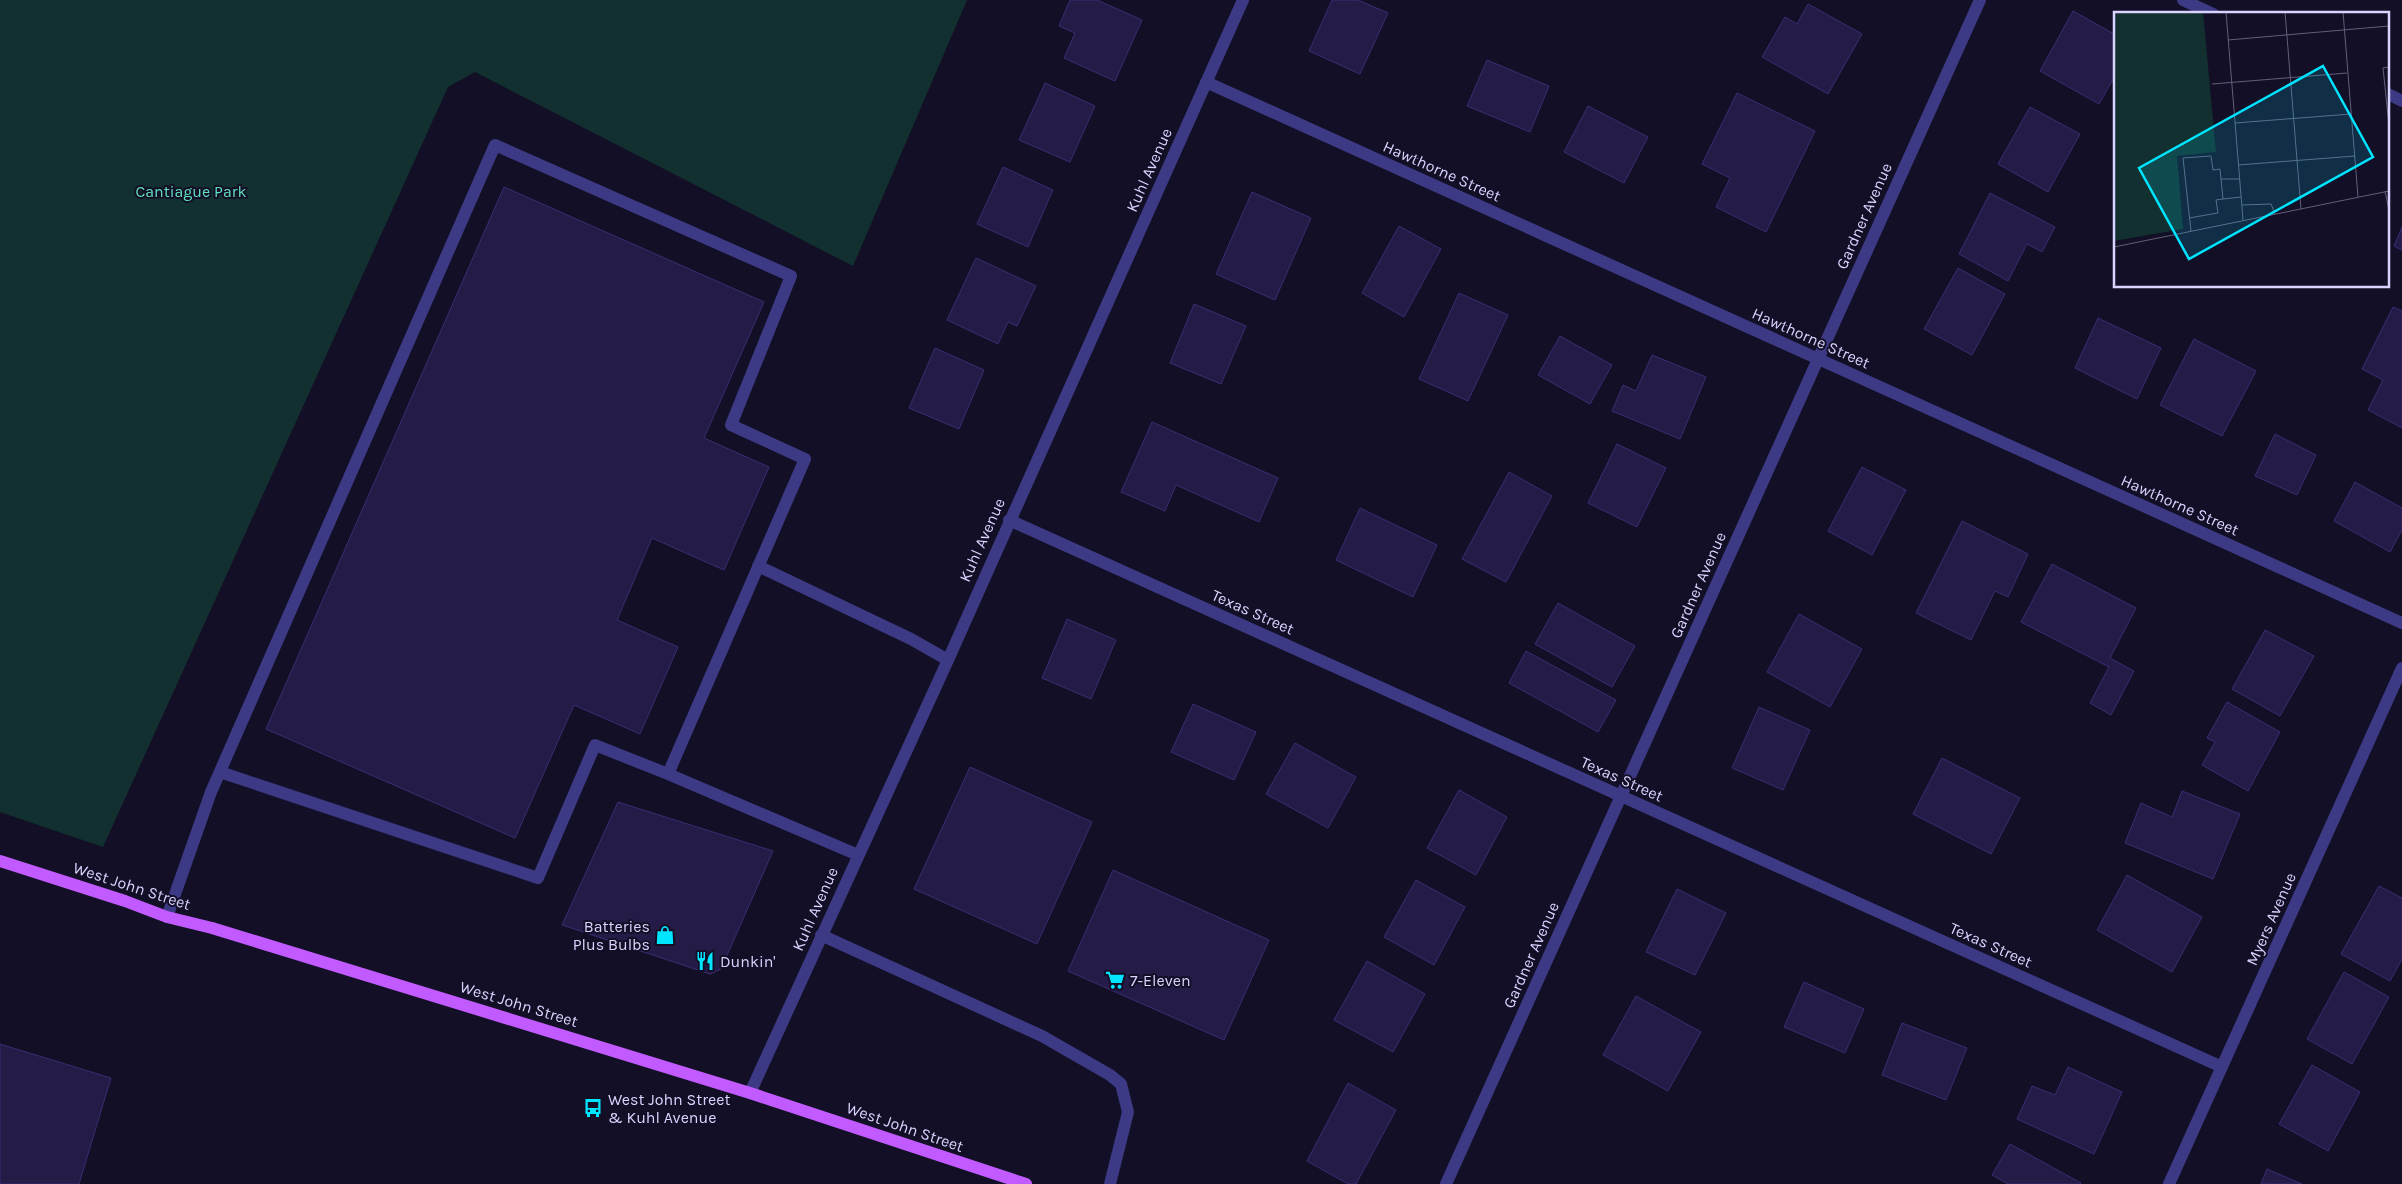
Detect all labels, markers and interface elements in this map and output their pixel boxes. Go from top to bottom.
inset map [2114,12,2390,288]
street label: Kuhl Avenue [1122,125,1176,215]
street label: Hawthorne Street [1380,137,1504,205]
street label: Gardner Avenue [1832,160,1896,272]
park label: Cantiague Park [135,182,247,201]
street label: Hawthorne Street [1749,304,1873,372]
street label: Hawthorne Street [2118,471,2242,539]
street label: Kuhl Avenue [955,495,1009,585]
street label: Gardner Avenue [1666,529,1730,641]
street label: Texas Street [1209,585,1297,639]
street label: Texas Street [1578,752,1666,806]
street label: West John Street [71,858,193,914]
street label: Kuhl Avenue [788,864,842,954]
street label: Myers Avenue [2242,870,2300,968]
street label: Gardner Avenue [1499,899,1563,1011]
place label: Batteries Plus Bulbs [573,917,650,954]
street label: Texas Street [1947,918,2035,972]
shop icon: Batteries Plus Bulbs [654,924,676,946]
restaurant icon: Dunkin' [694,950,716,972]
place label: Dunkin' [720,952,776,971]
supermarket icon: 7-Eleven [1104,969,1126,991]
place label: 7-Eleven [1130,971,1191,990]
street label: West John Street [458,977,580,1031]
place label: West John Street & Kuhl Avenue [608,1090,730,1127]
bus stop icon: West John Street & Kuhl Avenue [582,1097,604,1119]
street label: West John Street [844,1098,966,1156]

